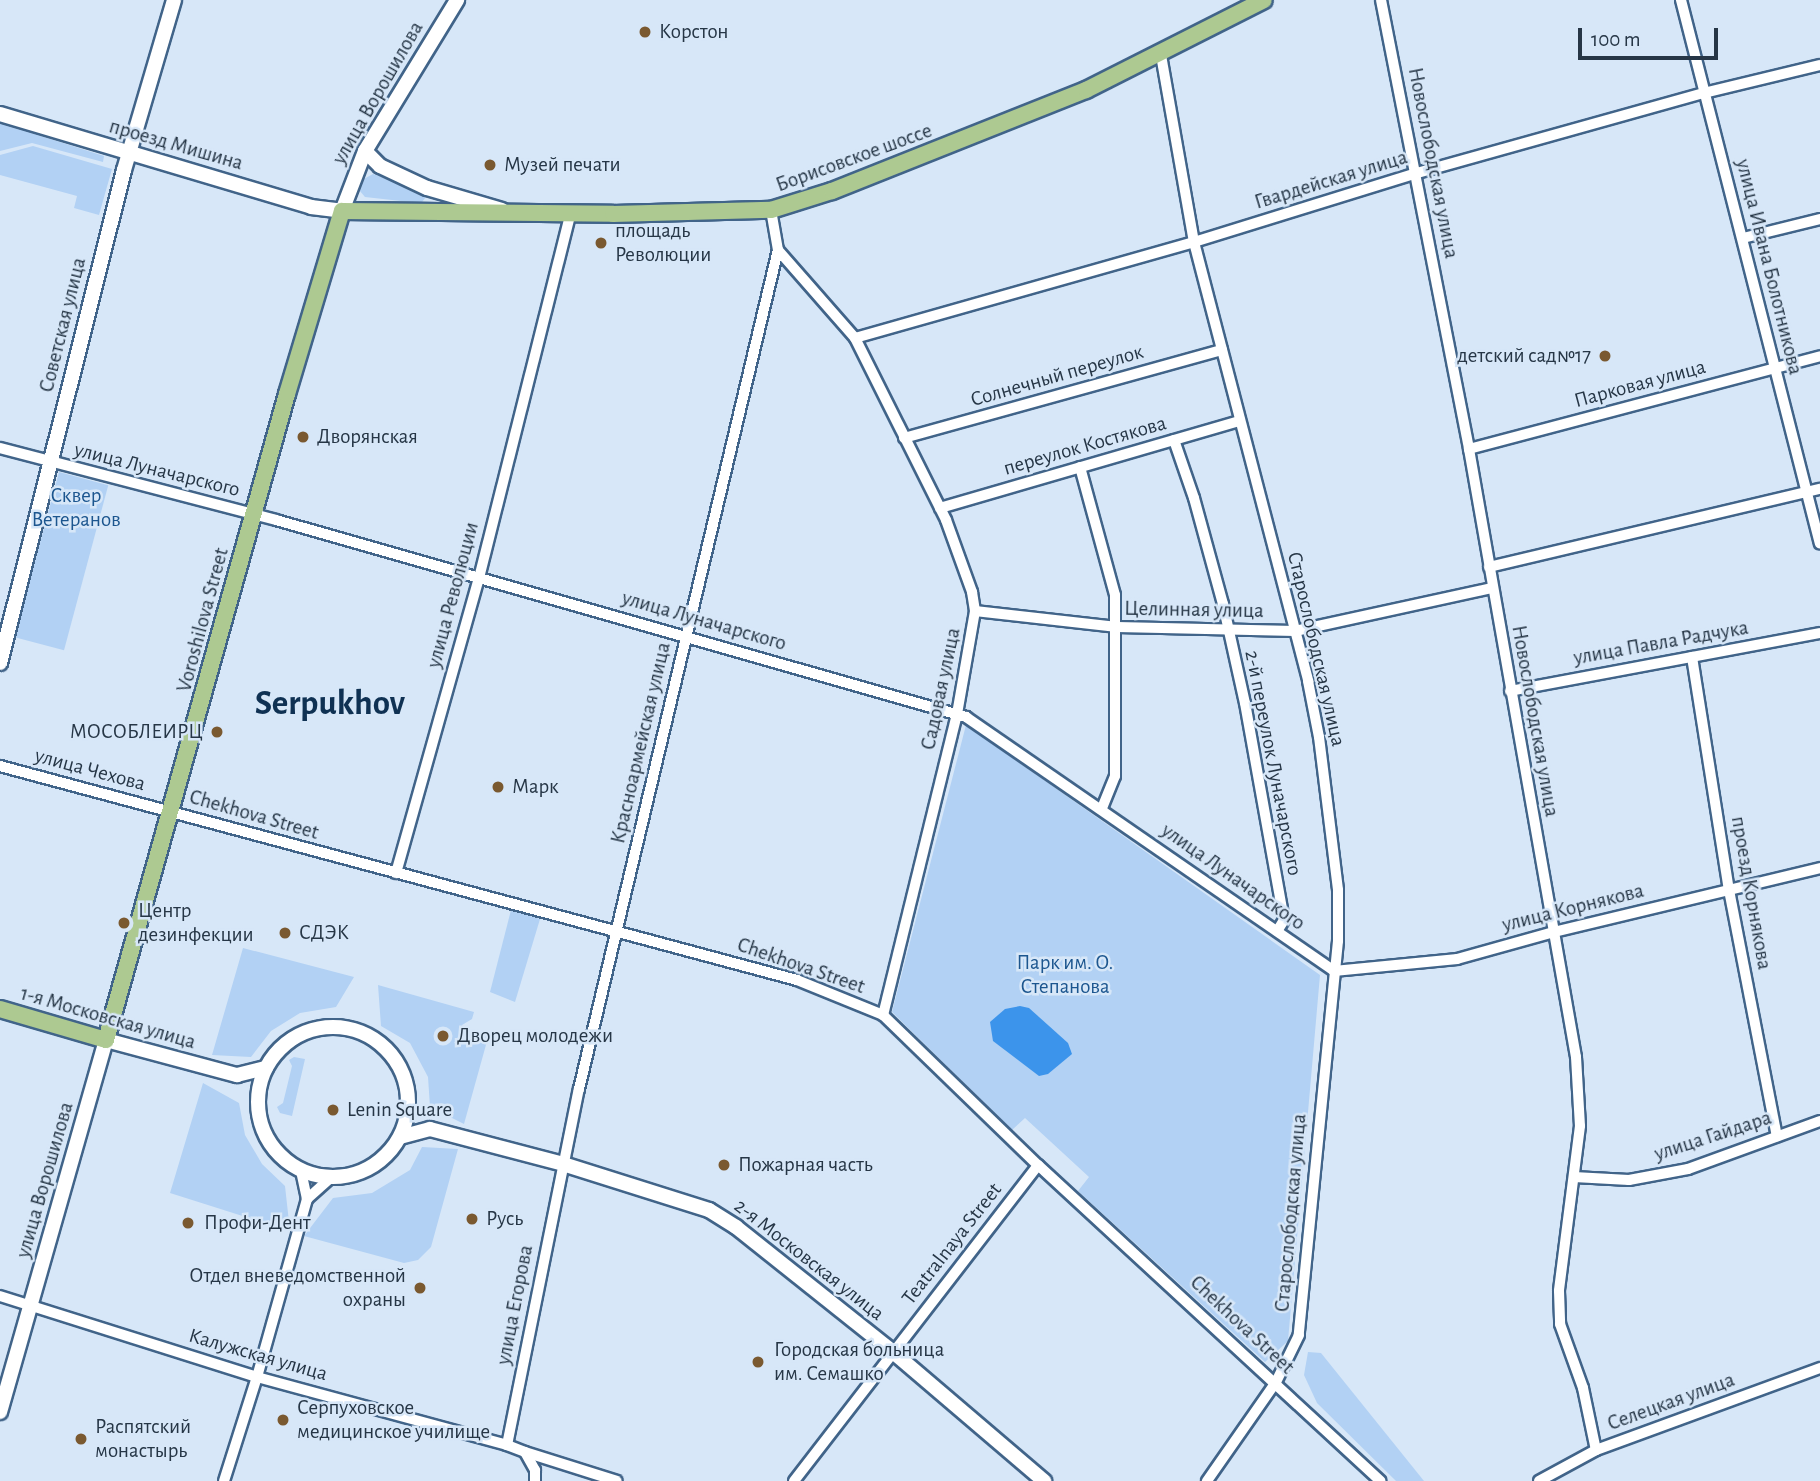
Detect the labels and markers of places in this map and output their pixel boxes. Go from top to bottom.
place label: Корстон [659,19,729,45]
marker: Корстон [637,24,653,40]
place label: Музей печати [504,152,621,178]
marker: Музей печати [482,157,498,173]
place label: площадь Революции [615,218,711,268]
marker: площадь Революции [593,235,609,251]
place label: детский сад№17 [1457,343,1591,369]
marker: детский сад№17 [1597,348,1613,364]
place label: Дворянская [317,424,418,450]
marker: Дворянская [295,429,311,445]
place label: МОСОБЛЕИРЦ [70,719,203,745]
marker: МОСОБЛЕИРЦ [209,724,225,740]
place label: Марк [512,774,559,800]
marker: Марк [490,779,506,795]
place label: Центр дезинфекции [138,898,254,948]
marker: Центр дезинфекции [116,915,132,931]
place label: СДЭК [299,920,349,946]
marker: СДЭК [277,925,293,941]
place label: Дворец молодежи [457,1023,613,1049]
marker: Дворец молодежи [435,1028,451,1044]
place label: Lenin Square [347,1097,452,1123]
marker: Lenin Square [325,1102,341,1118]
place label: Пожарная часть [738,1152,873,1178]
marker: Пожарная часть [716,1157,732,1173]
place label: Русь [486,1206,523,1232]
place label: Профи-Дент [204,1210,311,1236]
marker: Русь [464,1211,480,1227]
marker: Профи-Дент [178,1213,198,1233]
place label: Отдел вневедомственной охраны [189,1263,406,1313]
marker: Отдел вневедомственной охраны [412,1280,428,1296]
place label: Городская больница им. Семашко [774,1337,944,1387]
marker: Городская больница им. Семашко [748,1352,768,1372]
place label: Серпуховское медицинское училище [297,1395,490,1445]
marker: Серпуховское медицинское училище [275,1412,291,1428]
place label: Распятский монастырь [95,1414,191,1464]
marker: Распятский монастырь [73,1431,89,1447]

